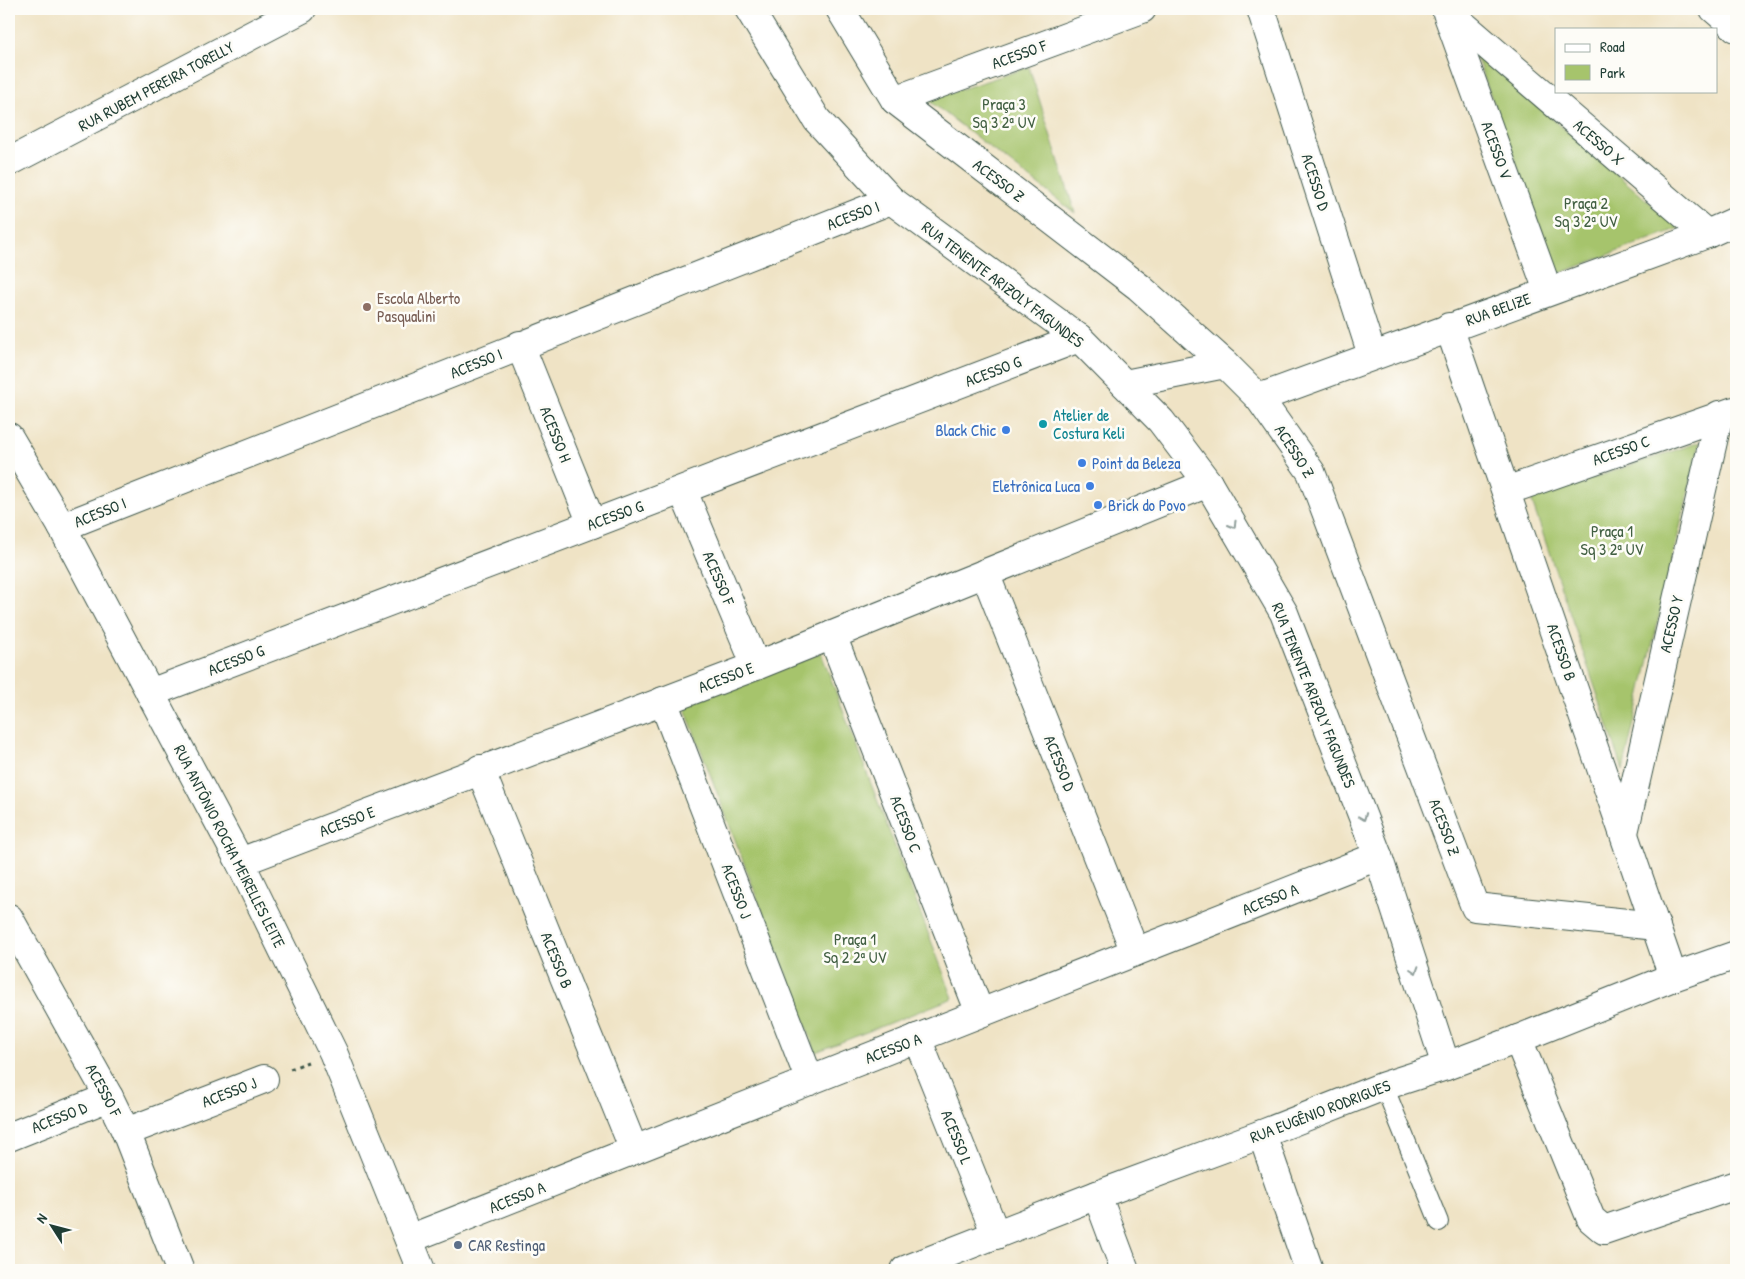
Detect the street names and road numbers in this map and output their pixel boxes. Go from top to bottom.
street label: ACESSO F [988,34,1050,74]
street label: RUA RUBEM PEREIRA TORELLY [74,36,238,136]
street label: ACESSO X [1569,114,1629,170]
street label: ACESSO V [1476,118,1518,182]
street label: ACESSO D [1296,151,1336,214]
street label: ACESSO Z [969,153,1029,207]
street label: ACESSO I [824,195,882,235]
street label: RUA TENENTE ARIZOLY FAGUNDES [917,216,1089,353]
street label: RUA BELIZE [1462,287,1534,331]
street label: ACESSO I [447,343,505,383]
street label: ACESSO G [962,350,1025,392]
street label: ACESSO H [535,403,577,465]
street label: ACESSO Z [1270,420,1320,482]
street label: ACESSO C [1589,429,1653,471]
street label: ACESSO I [71,492,129,532]
street label: ACESSO G [584,495,647,535]
street label: ACESSO F [698,548,741,609]
street label: ACESSO Y [1654,593,1688,655]
street label: RUA TENENTE ARIZOLY FAGUNDES [1267,599,1361,791]
street label: ACESSO B [1542,621,1582,683]
street label: ACESSO G [205,639,268,681]
street label: ACESSO E [695,656,757,698]
street label: ACESSO D [1039,732,1081,795]
street label: RUA ANTÔNIO ROCHA MEIRELLES LEITE [169,741,291,951]
street label: ACESSO C [885,792,927,856]
street label: ACESSO Z [1424,796,1466,858]
street label: ACESSO E [316,800,378,842]
street label: ACESSO J [717,861,757,922]
street label: ACESSO A [1239,878,1302,920]
street label: ACESSO B [536,929,578,991]
street label: ACESSO A [862,1027,925,1069]
street label: ACESSO F [81,1060,128,1121]
street label: ACESSO J [199,1072,260,1112]
street label: RUA EUGÊNIO RODRIGUES [1247,1074,1394,1148]
street label: ACESSO D [28,1096,91,1138]
street label: ACESSO L [936,1107,978,1168]
street label: ACESSO A [486,1176,549,1218]

